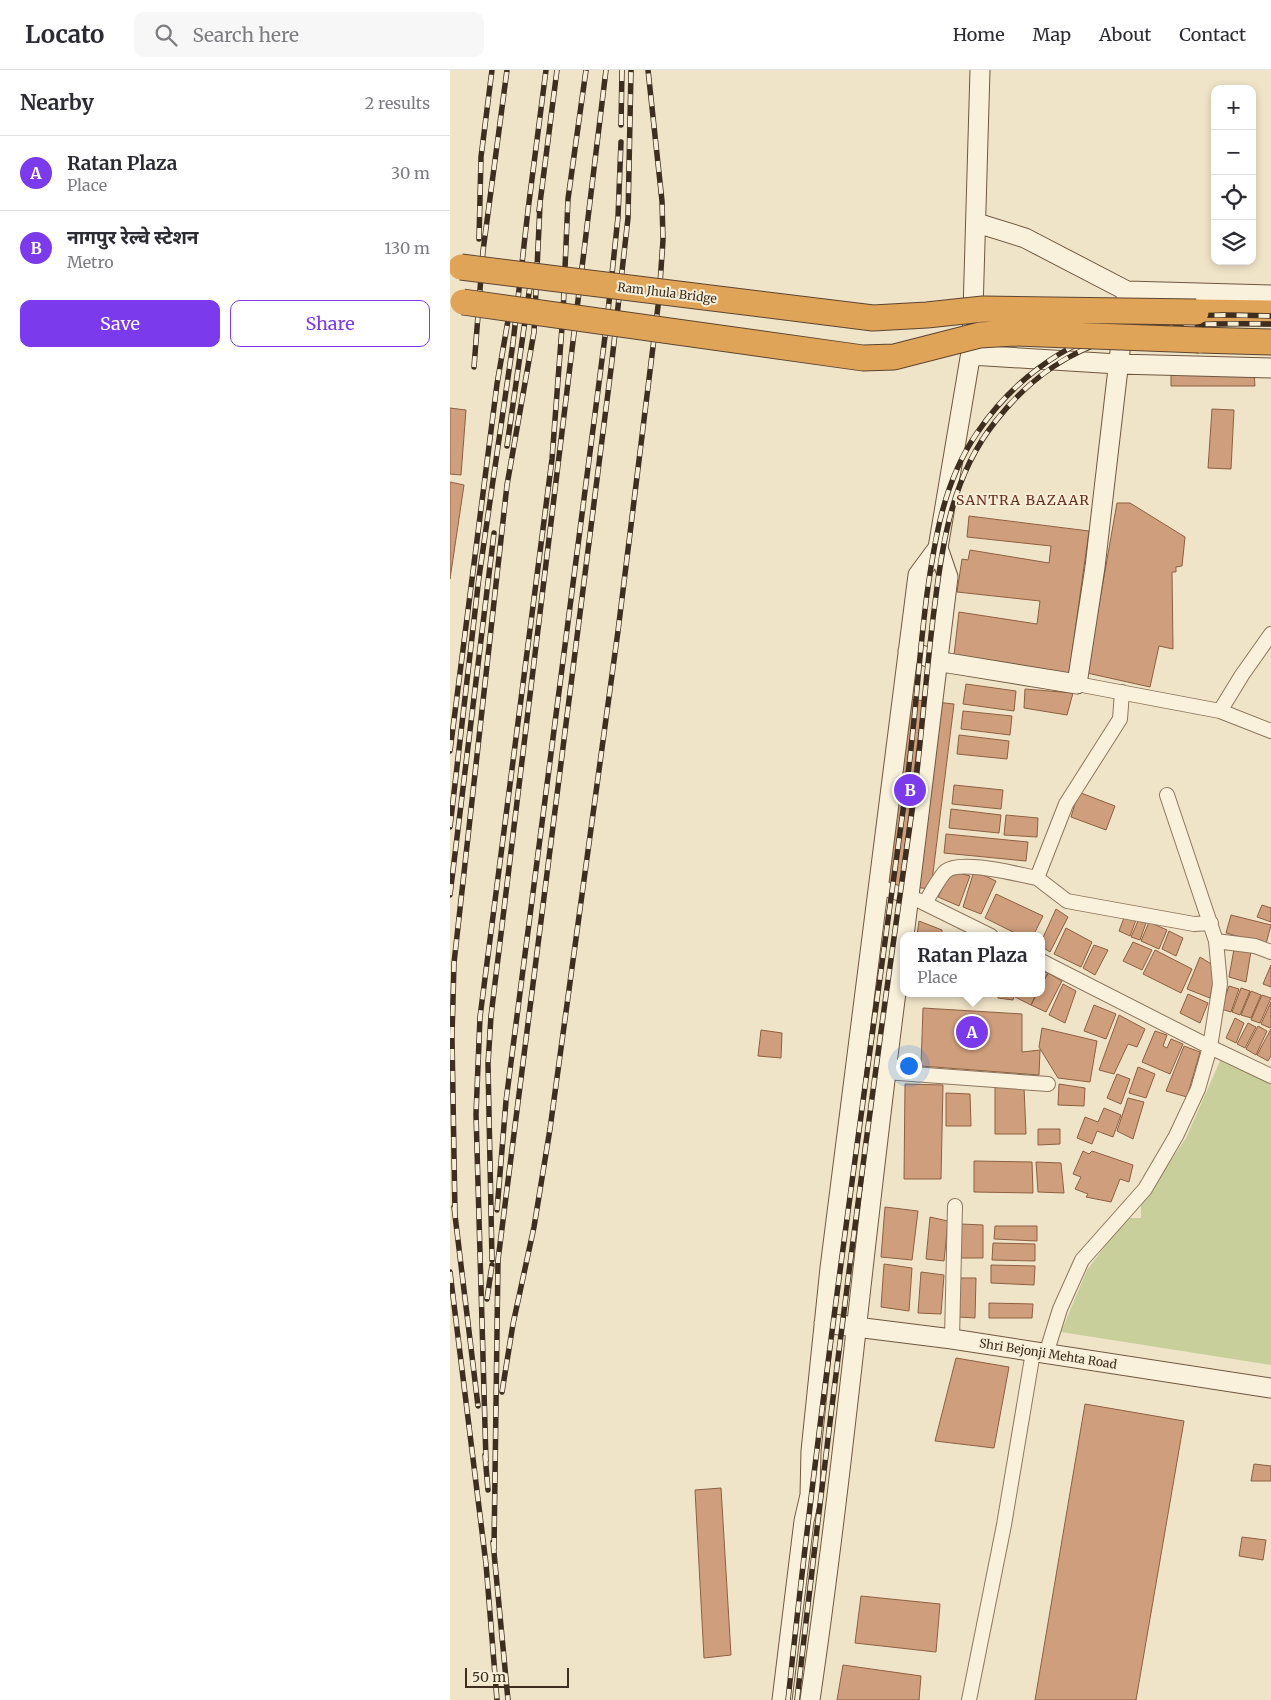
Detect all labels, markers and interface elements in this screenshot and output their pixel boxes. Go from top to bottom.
search box [134,12,484,57]
text: Locato [25,19,104,50]
icon: search [152,21,180,49]
text: Search here [192,23,299,47]
text: Home [953,23,1005,46]
text: Map [1033,23,1071,46]
text: About [1099,23,1151,46]
text: Contact [1179,23,1246,46]
map controls [1211,85,1256,265]
button: + [1211,85,1256,130]
text: Nearby [20,89,94,116]
text: 2 results [365,93,430,113]
button: − [1211,130,1256,175]
text: Ratan Plaza [67,151,177,175]
text: A [30,163,42,183]
text: 30 m [391,163,430,183]
text: Place [67,175,107,195]
button: locate [1211,175,1256,220]
button: layers [1211,220,1256,265]
text: नागपुर रेल्वे स्टेशन [67,225,199,249]
text: B [30,238,42,258]
text: 130 m [384,238,430,258]
text: Metro [67,252,113,272]
street label: Ram Jhula Bridge [617,279,718,306]
button: Save [20,300,220,347]
button: Share [230,300,430,347]
district label: SANTRA BAZAAR [956,491,1090,509]
pin: B [894,771,926,809]
popup [900,932,1045,997]
text: Ratan Plaza [917,943,1028,967]
text: Place [917,967,957,987]
pin: A [956,1013,988,1051]
your location [896,1053,922,1079]
street label: Shri Bejonji Mehta Road [978,1335,1118,1372]
scale bar [465,1665,569,1688]
text: 50 m [472,1668,506,1686]

